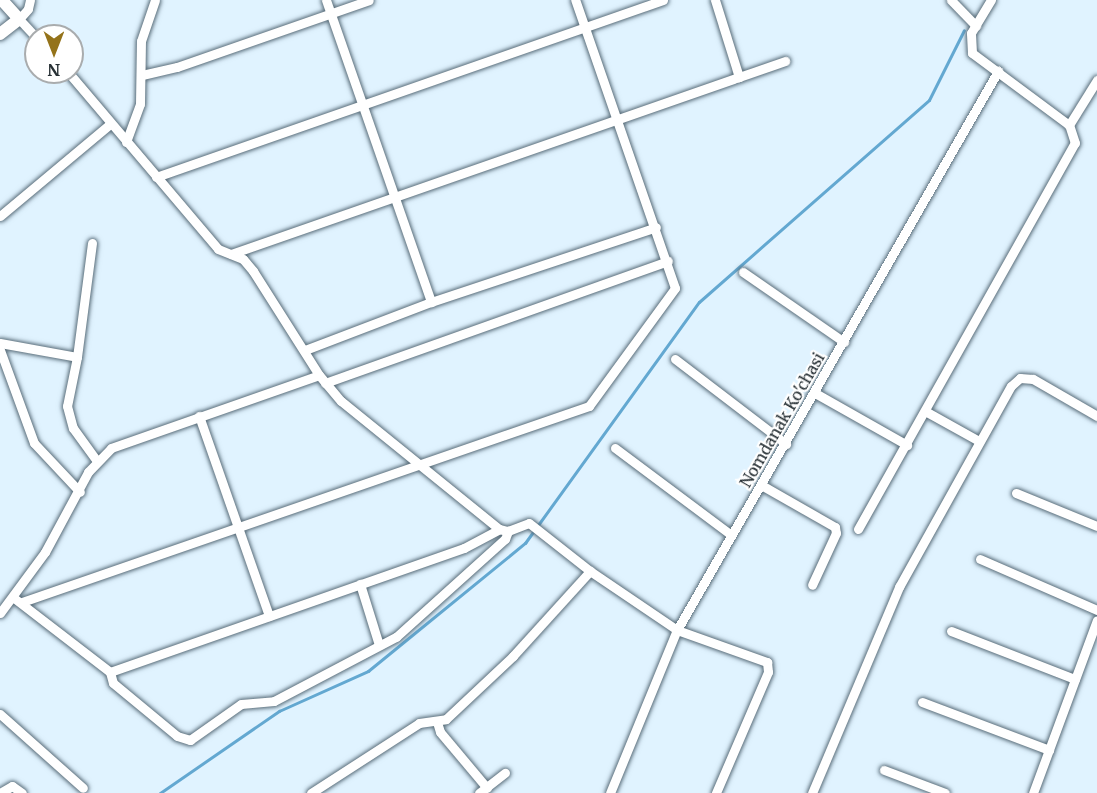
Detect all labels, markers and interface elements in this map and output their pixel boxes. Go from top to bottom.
north arrow [24,24,84,84]
text: N [48,60,60,80]
street label: Nomdanak Ko'chasi [736,349,828,491]

